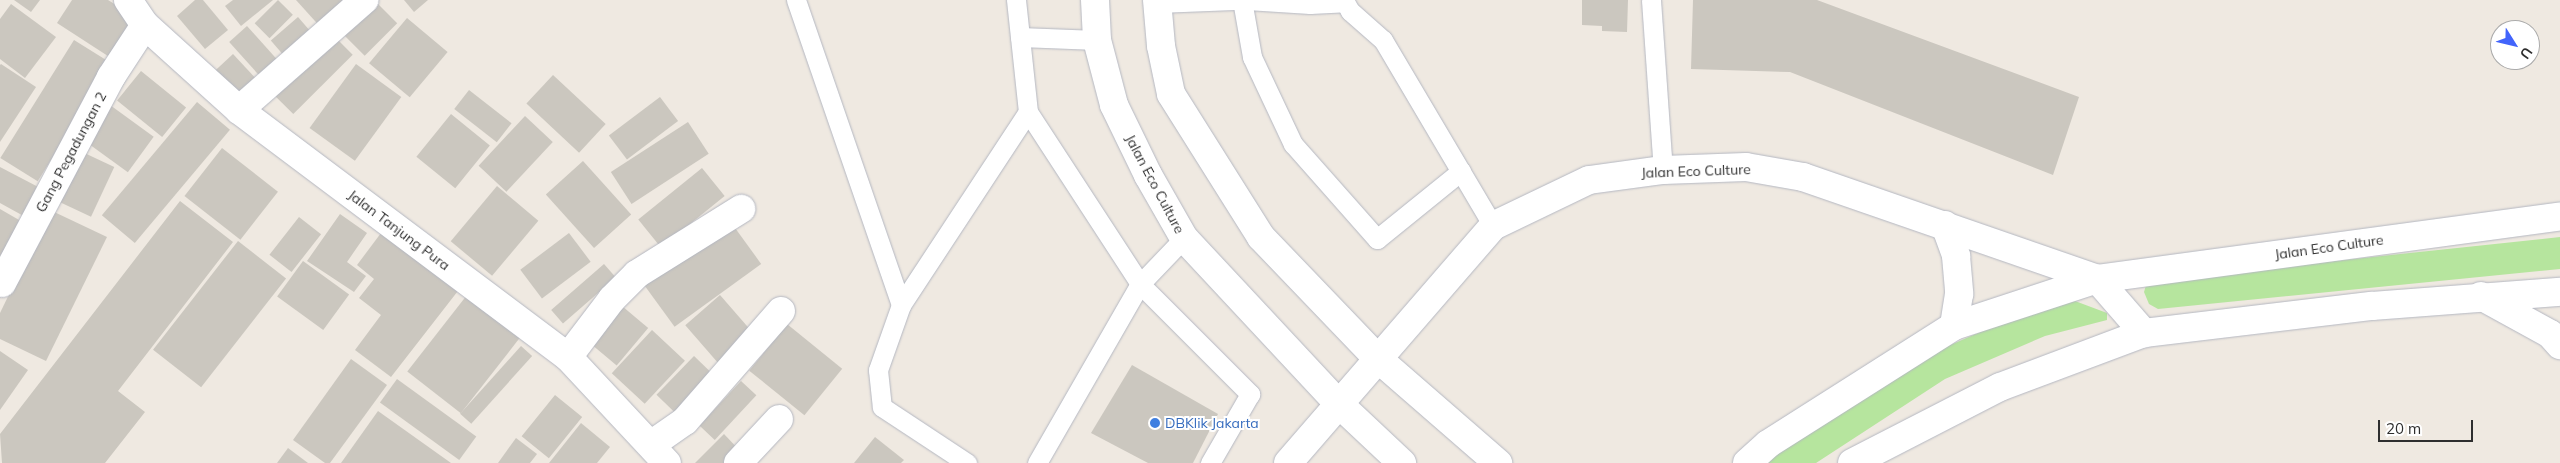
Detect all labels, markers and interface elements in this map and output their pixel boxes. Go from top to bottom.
north arrow [2490,20,2540,70]
text: U [2516,44,2537,63]
street label: Gang Pegadungan 2 [32,89,110,215]
street label: Jalan Eco Culture [1122,132,1188,236]
street label: Jalan Eco Culture [1641,161,1751,181]
street label: Jalan Tanjung Pura [345,186,453,274]
street label: Jalan Eco Culture [2274,231,2384,263]
scale bar [2380,410,2475,442]
place label: DBKlik Jakarta [1165,415,1259,431]
marker: DBKlik Jakarta [1149,417,1161,429]
text: 20 m [2386,419,2421,438]

